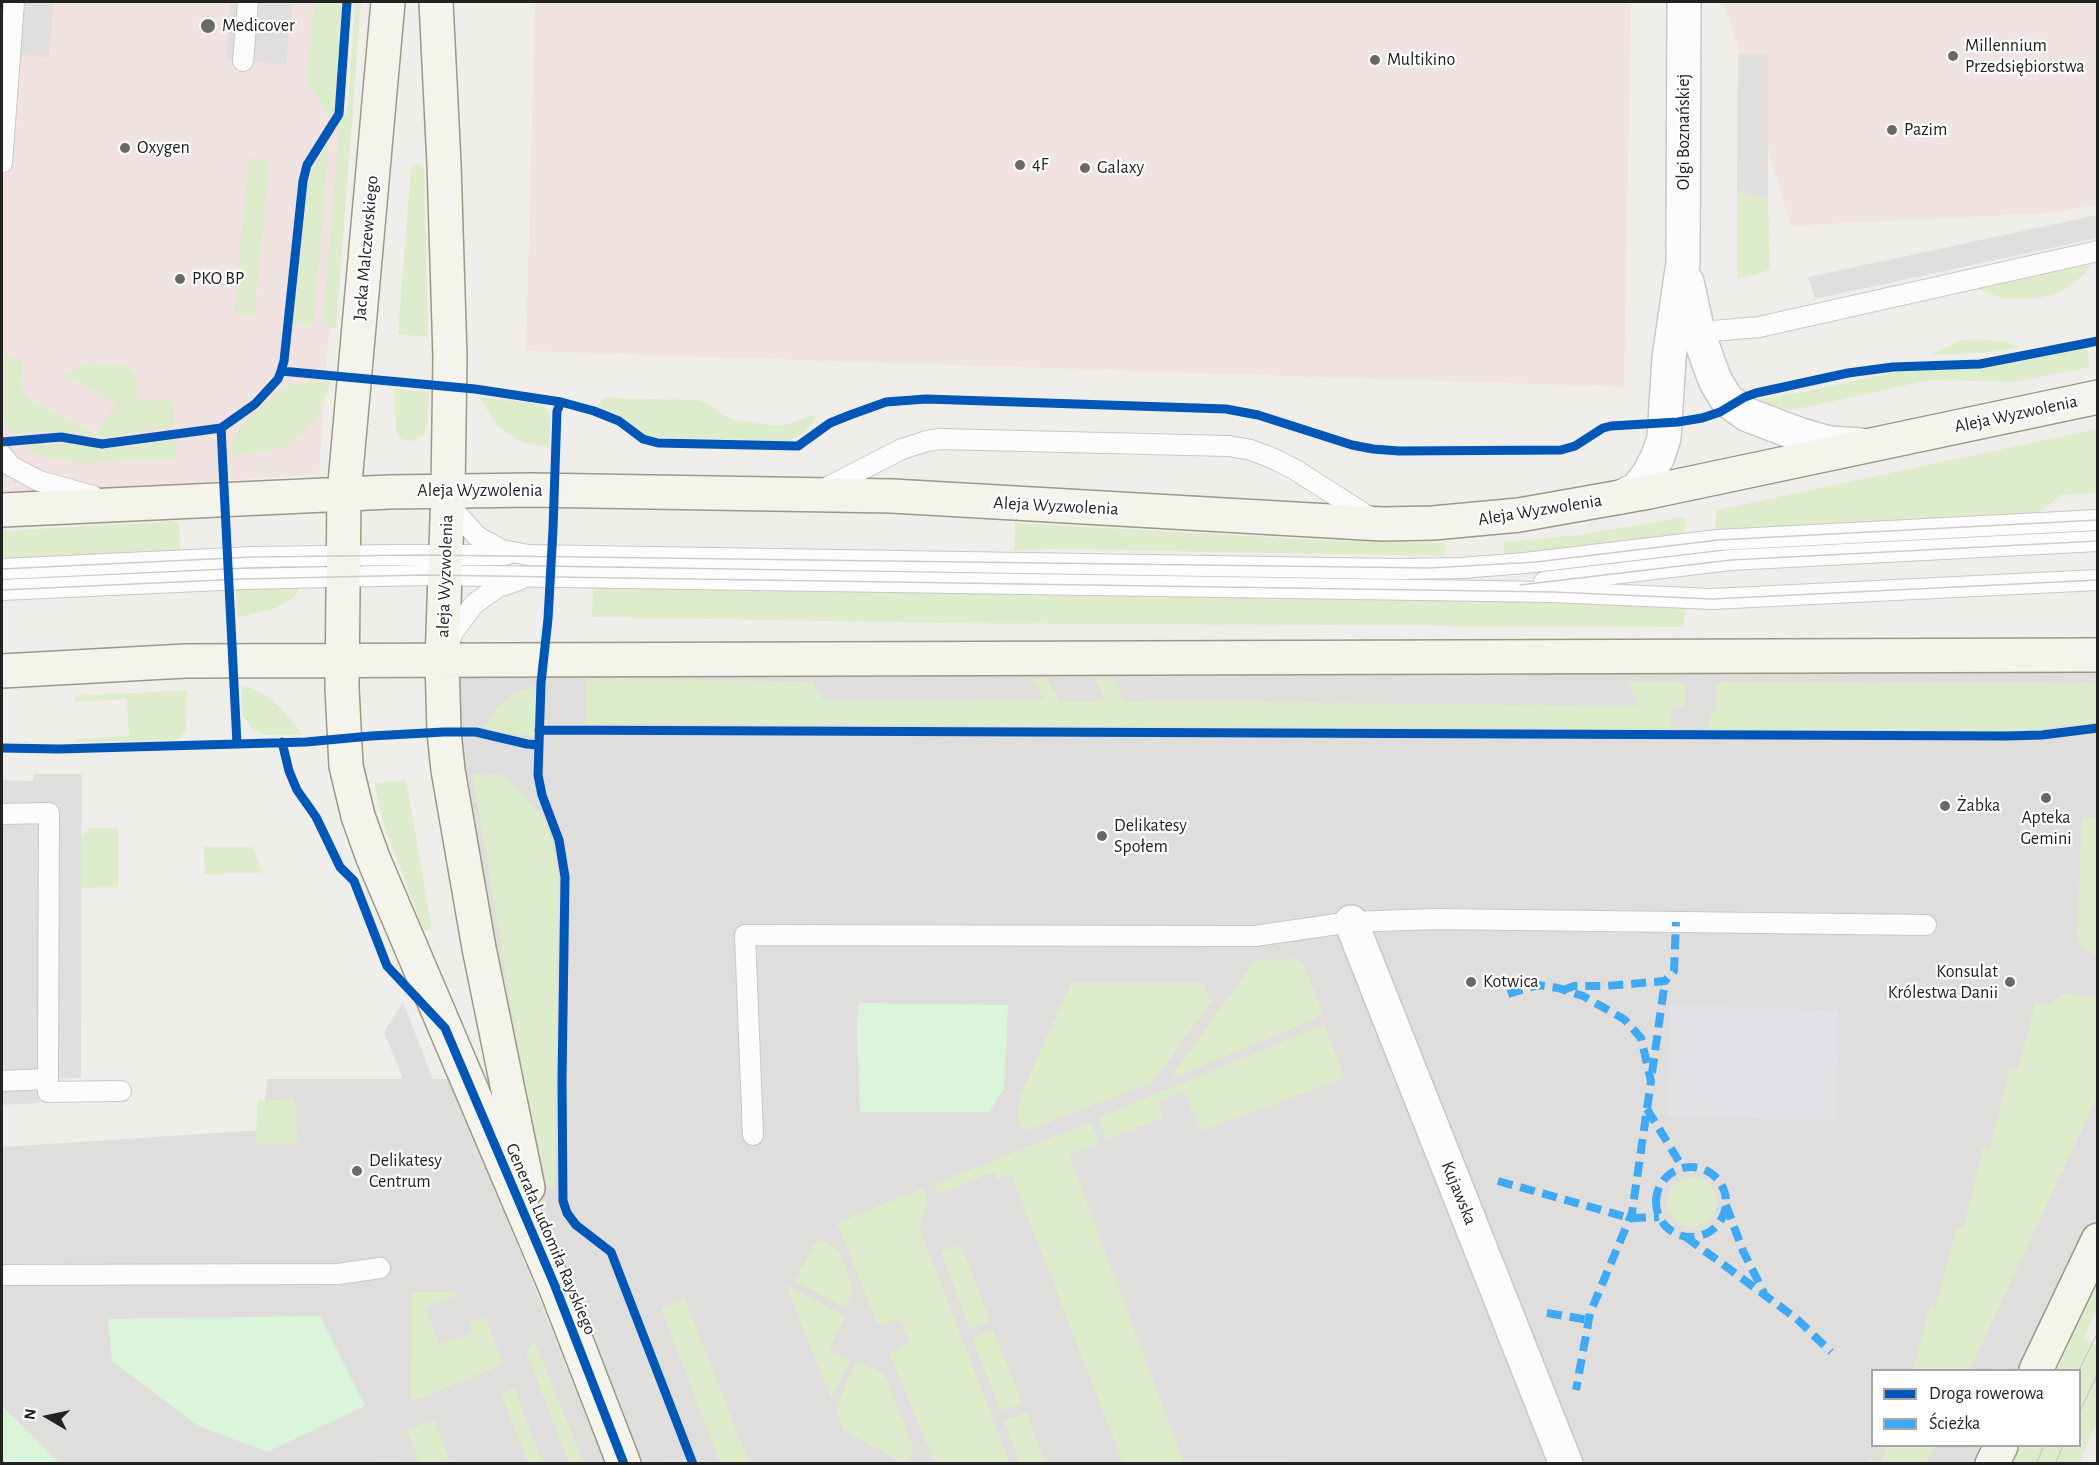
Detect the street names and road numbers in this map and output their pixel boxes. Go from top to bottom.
street label: Olgi Boznańskiej [1673,74,1695,190]
street label: Jacka Malczewskiego [349,174,383,322]
street label: Aleja Wyzwolenia [1952,390,2080,438]
street label: Aleja Wyzwolenia [417,480,543,502]
street label: Aleja Wyzwolenia [1476,490,1604,530]
street label: Aleja Wyzwolenia [993,492,1119,520]
street label: aleja Wyzwolenia [432,514,458,638]
street label: Generała Ludomiła Rayskiego [501,1140,601,1338]
street label: Kujawska [1437,1158,1481,1228]

